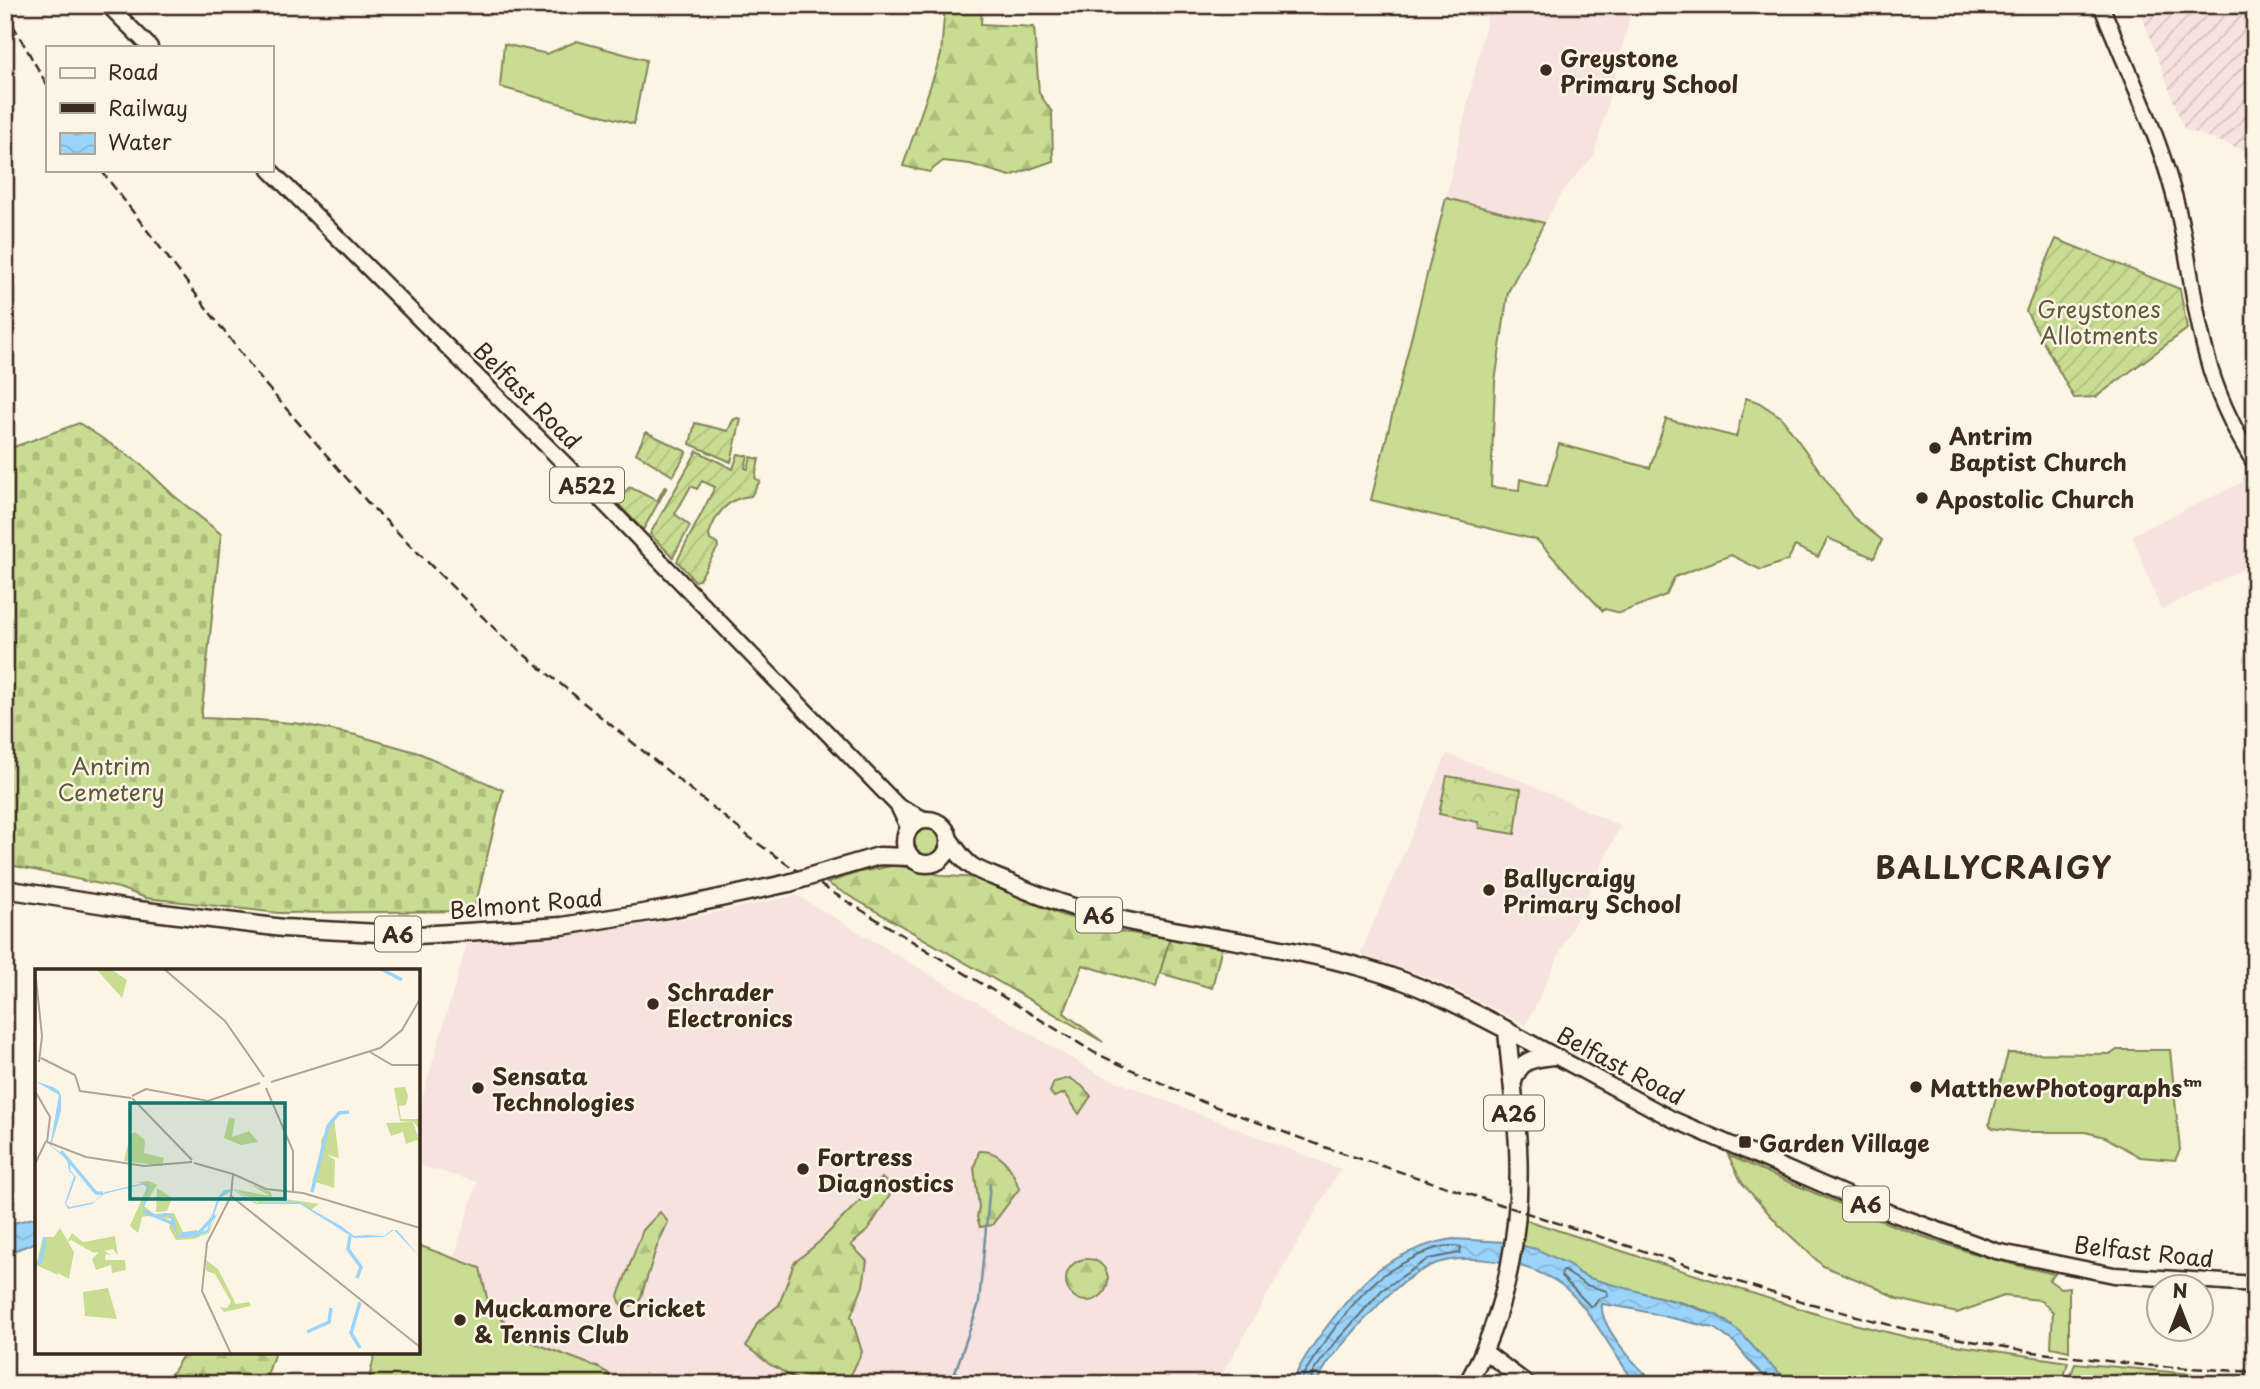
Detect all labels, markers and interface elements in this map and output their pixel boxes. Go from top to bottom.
place label: Greystone Primary School [1560,40,1738,101]
legend [46,46,273,172]
text: Road [108,55,159,87]
marker: Greystone Primary School [1538,62,1554,78]
text: Railway [108,91,188,123]
text: Water [108,125,172,157]
park label: Greystones Allotments [2037,291,2161,352]
street label: Belfast Road [466,333,590,457]
place label: Antrim Baptist Church [1949,418,2127,479]
marker: Antrim Baptist Church [1927,440,1943,456]
road number: A522 [550,468,624,503]
place label: Apostolic Church [1936,481,2134,516]
marker: Apostolic Church [1914,490,1930,506]
park label: Antrim Cemetery [57,748,165,809]
district label: BALLYCRAIGY [1875,844,2113,889]
place label: Ballycraigy Primary School [1503,860,1681,921]
street label: Belmont Road [448,879,604,927]
marker: Ballycraigy Primary School [1481,882,1497,898]
road number: A6 [1076,898,1122,932]
road number: A6 [375,916,421,951]
inset map [35,969,420,1354]
place label: Schrader Electronics [667,974,793,1035]
marker: Schrader Electronics [645,996,661,1012]
street label: Belfast Road [1551,1017,1691,1113]
place label: Sensata Technologies [492,1058,635,1119]
place label: MatthewPhotographs™ [1930,1070,2202,1105]
marker: MatthewPhotographs™ [1908,1079,1924,1095]
marker: Sensata Technologies [470,1080,486,1096]
road number: A26 [1484,1096,1544,1130]
place label: Garden Village [1759,1125,1930,1160]
marker: Garden Village [1737,1134,1753,1150]
place label: Fortress Diagnostics [817,1139,954,1200]
marker: Fortress Diagnostics [795,1161,811,1177]
road number: A6 [1843,1186,1889,1222]
street label: Belfast Road [2072,1226,2216,1276]
north arrow [2144,1274,2214,1344]
text: N [2172,1276,2188,1304]
place label: Muckamore Cricket & Tennis Club [474,1290,706,1351]
marker: Muckamore Cricket & Tennis Club [452,1312,468,1328]

